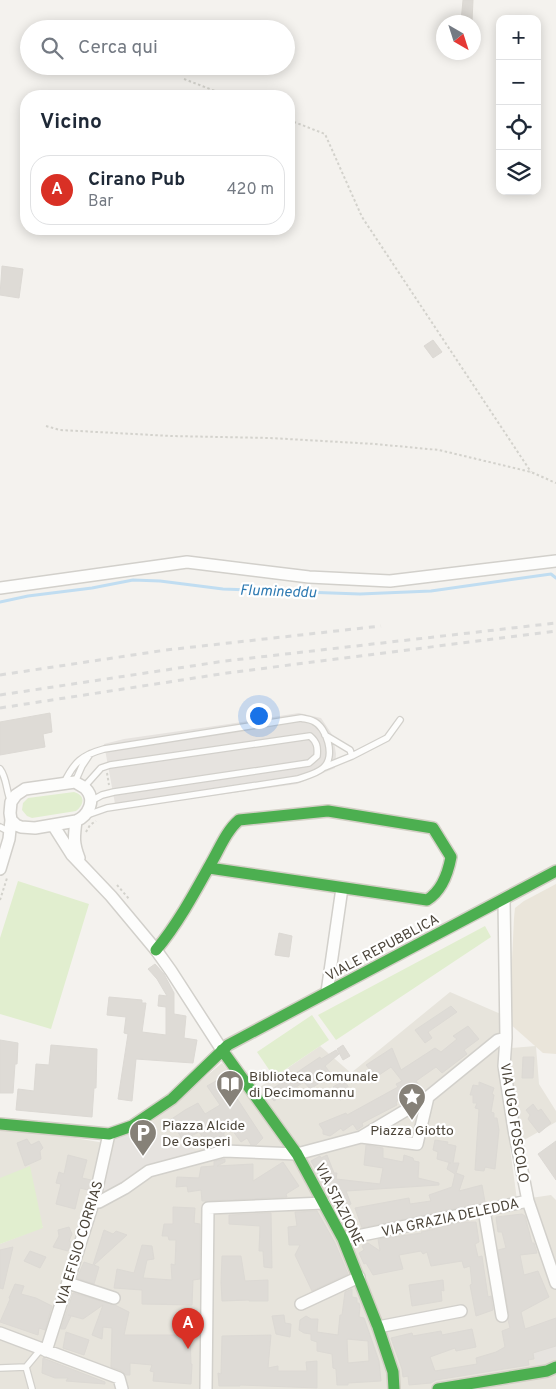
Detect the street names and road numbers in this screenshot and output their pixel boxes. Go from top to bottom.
street label: VIALE REPUBBLICA [323,911,442,985]
street label: VIA UGO FOSCOLO [496,1062,531,1184]
street label: VIA STAZIONE [311,1160,367,1249]
street label: VIA EFISIO CORRIAS [53,1179,108,1308]
street label: VIA GRAZIA DELEDDA [380,1196,521,1241]

